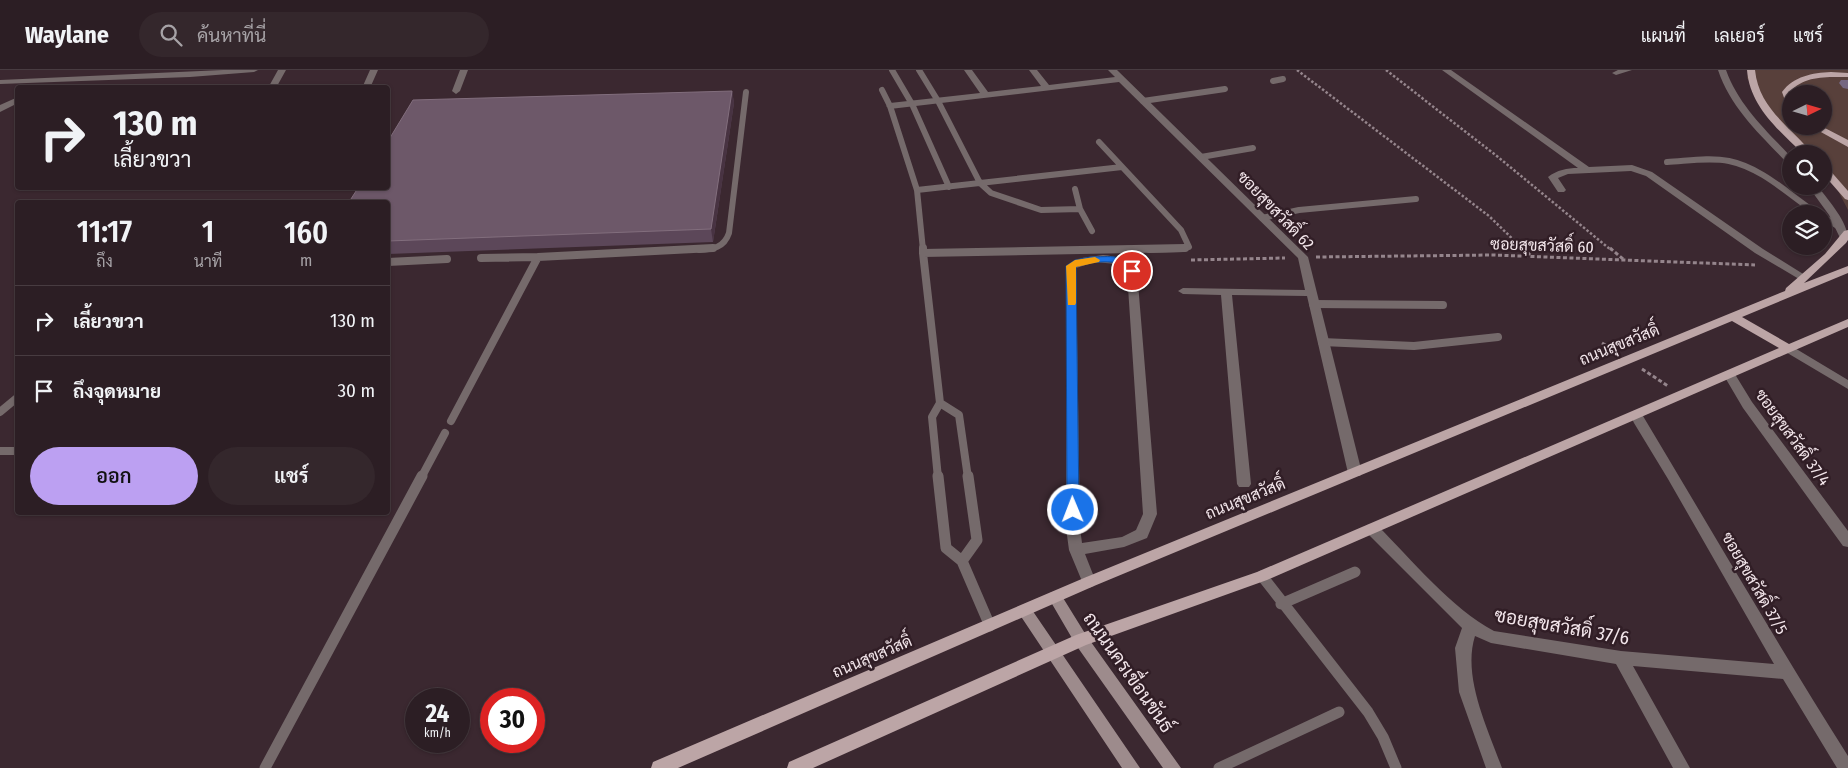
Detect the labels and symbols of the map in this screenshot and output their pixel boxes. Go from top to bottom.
north arrow [1782,85,1832,135]
street label: ซอยสุขสวัสดิ์ 62 [1232,163,1322,255]
street label: ซอยสุขสวัสดิ์ 60 [1490,229,1594,259]
pin [1111,250,1153,292]
street label: ถนนสุขสวัสดิ์ [1574,315,1663,371]
street label: ซอยสุขสวัสดิ์ 37/4 [1750,382,1838,491]
street label: ถนนสุขสวัสดิ์ [1200,469,1289,525]
position arrow [1046,483,1098,535]
street label: ซอยสุขสวัสดิ์ 37/5 [1716,526,1796,639]
street label: ซอยสุขสวัสดิ์ 37/6 [1492,596,1632,651]
street label: ถนนนครเขื่อนขันธ์ [1078,604,1184,737]
street label: ถนนสุขสวัสดิ์ [827,626,916,684]
speed limit sign: 30 [480,688,545,753]

